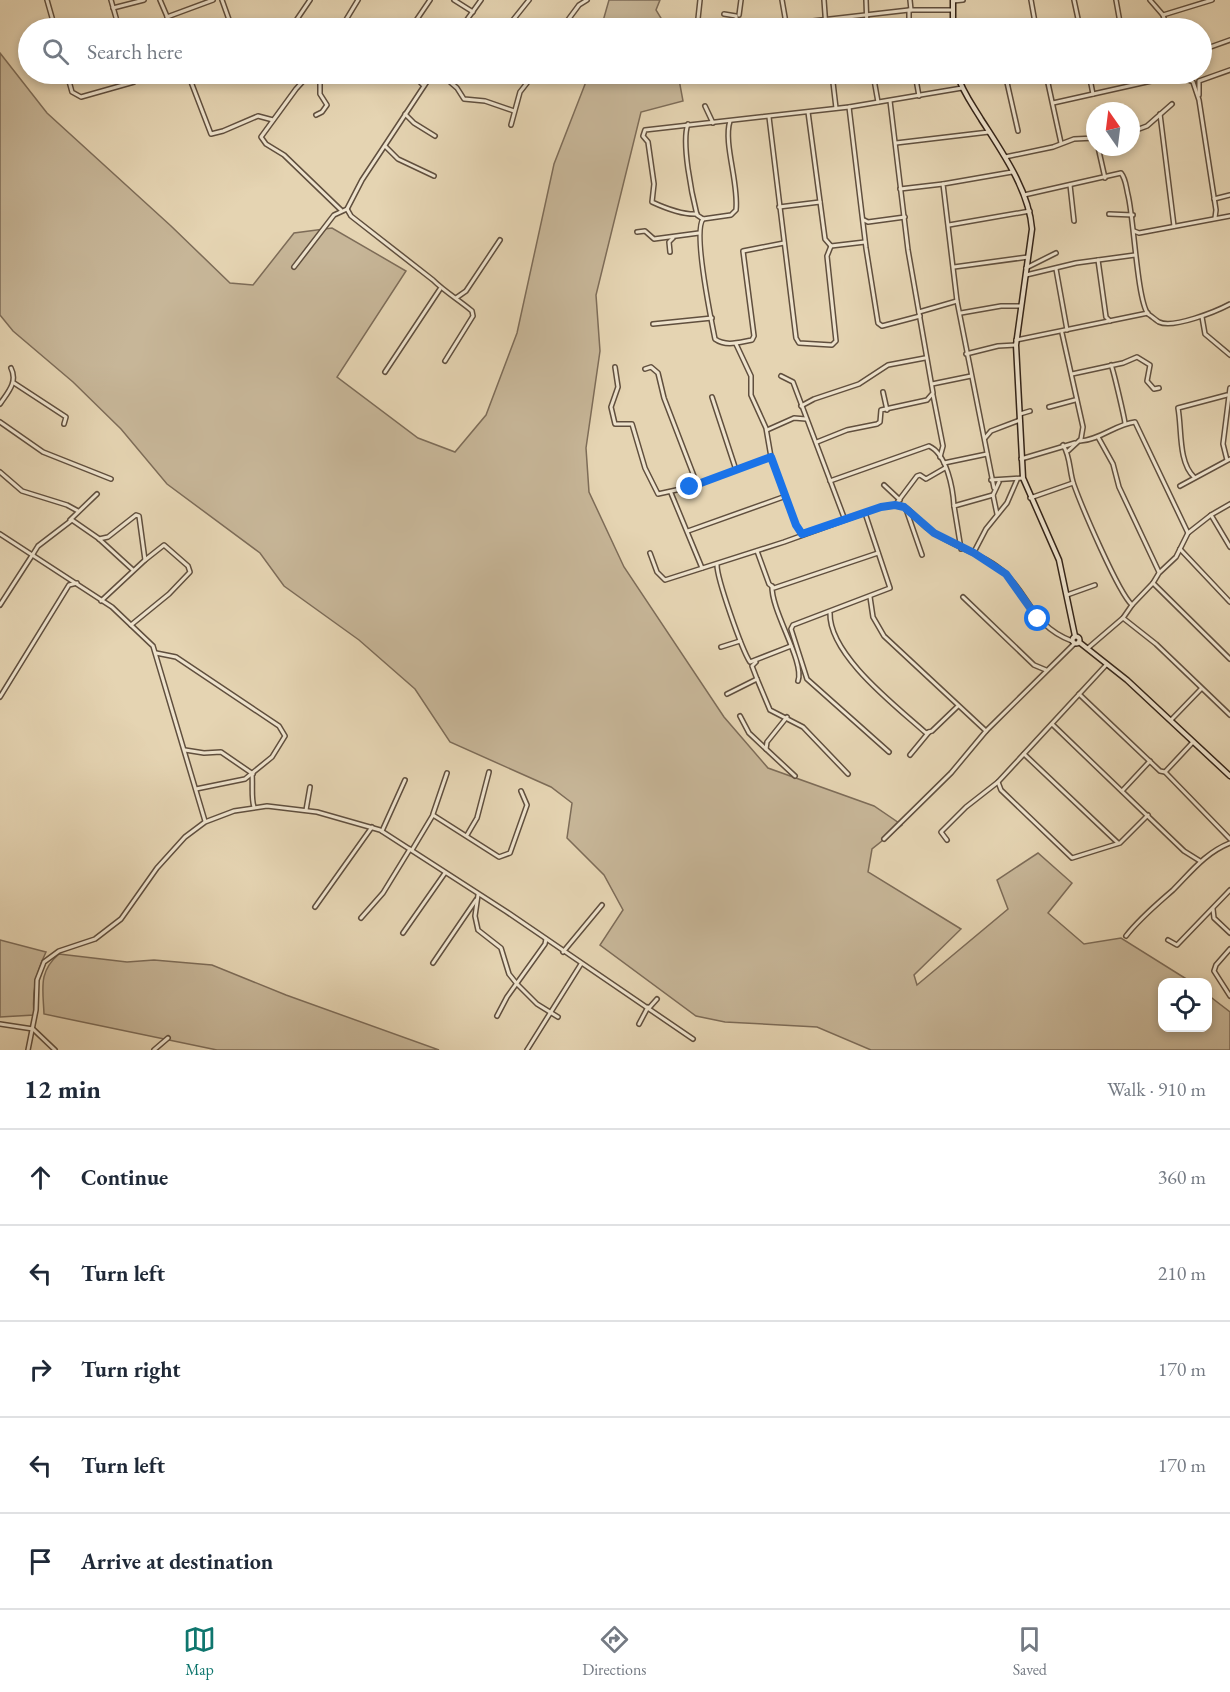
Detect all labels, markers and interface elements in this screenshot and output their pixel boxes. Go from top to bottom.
search box [18,18,1212,84]
icon: search [39,35,72,68]
text: Search here [87,37,182,66]
north arrow [1086,102,1140,156]
route end [676,473,702,499]
route start [1024,605,1050,631]
map controls [1158,978,1212,1032]
button: locate [1158,978,1212,1032]
text: 12 min [24,1072,101,1106]
text: Walk · 910 m [1107,1076,1206,1102]
icon: ahead [24,1161,57,1194]
text: Continue [81,1163,168,1192]
text: 360 m [1158,1164,1206,1190]
icon: left [24,1257,57,1290]
text: Turn left [81,1259,165,1288]
text: 210 m [1158,1260,1206,1286]
icon: right [24,1353,57,1386]
text: Turn right [81,1355,180,1384]
text: 170 m [1158,1356,1206,1382]
icon: left [24,1449,57,1482]
text: Turn left [81,1451,165,1480]
text: 170 m [1158,1452,1206,1478]
icon: arrive [24,1545,57,1578]
text: Arrive at destination [81,1547,273,1576]
tab: Map [183,1623,216,1680]
tab: Directions [582,1623,647,1680]
tab: Saved [1013,1623,1047,1680]

